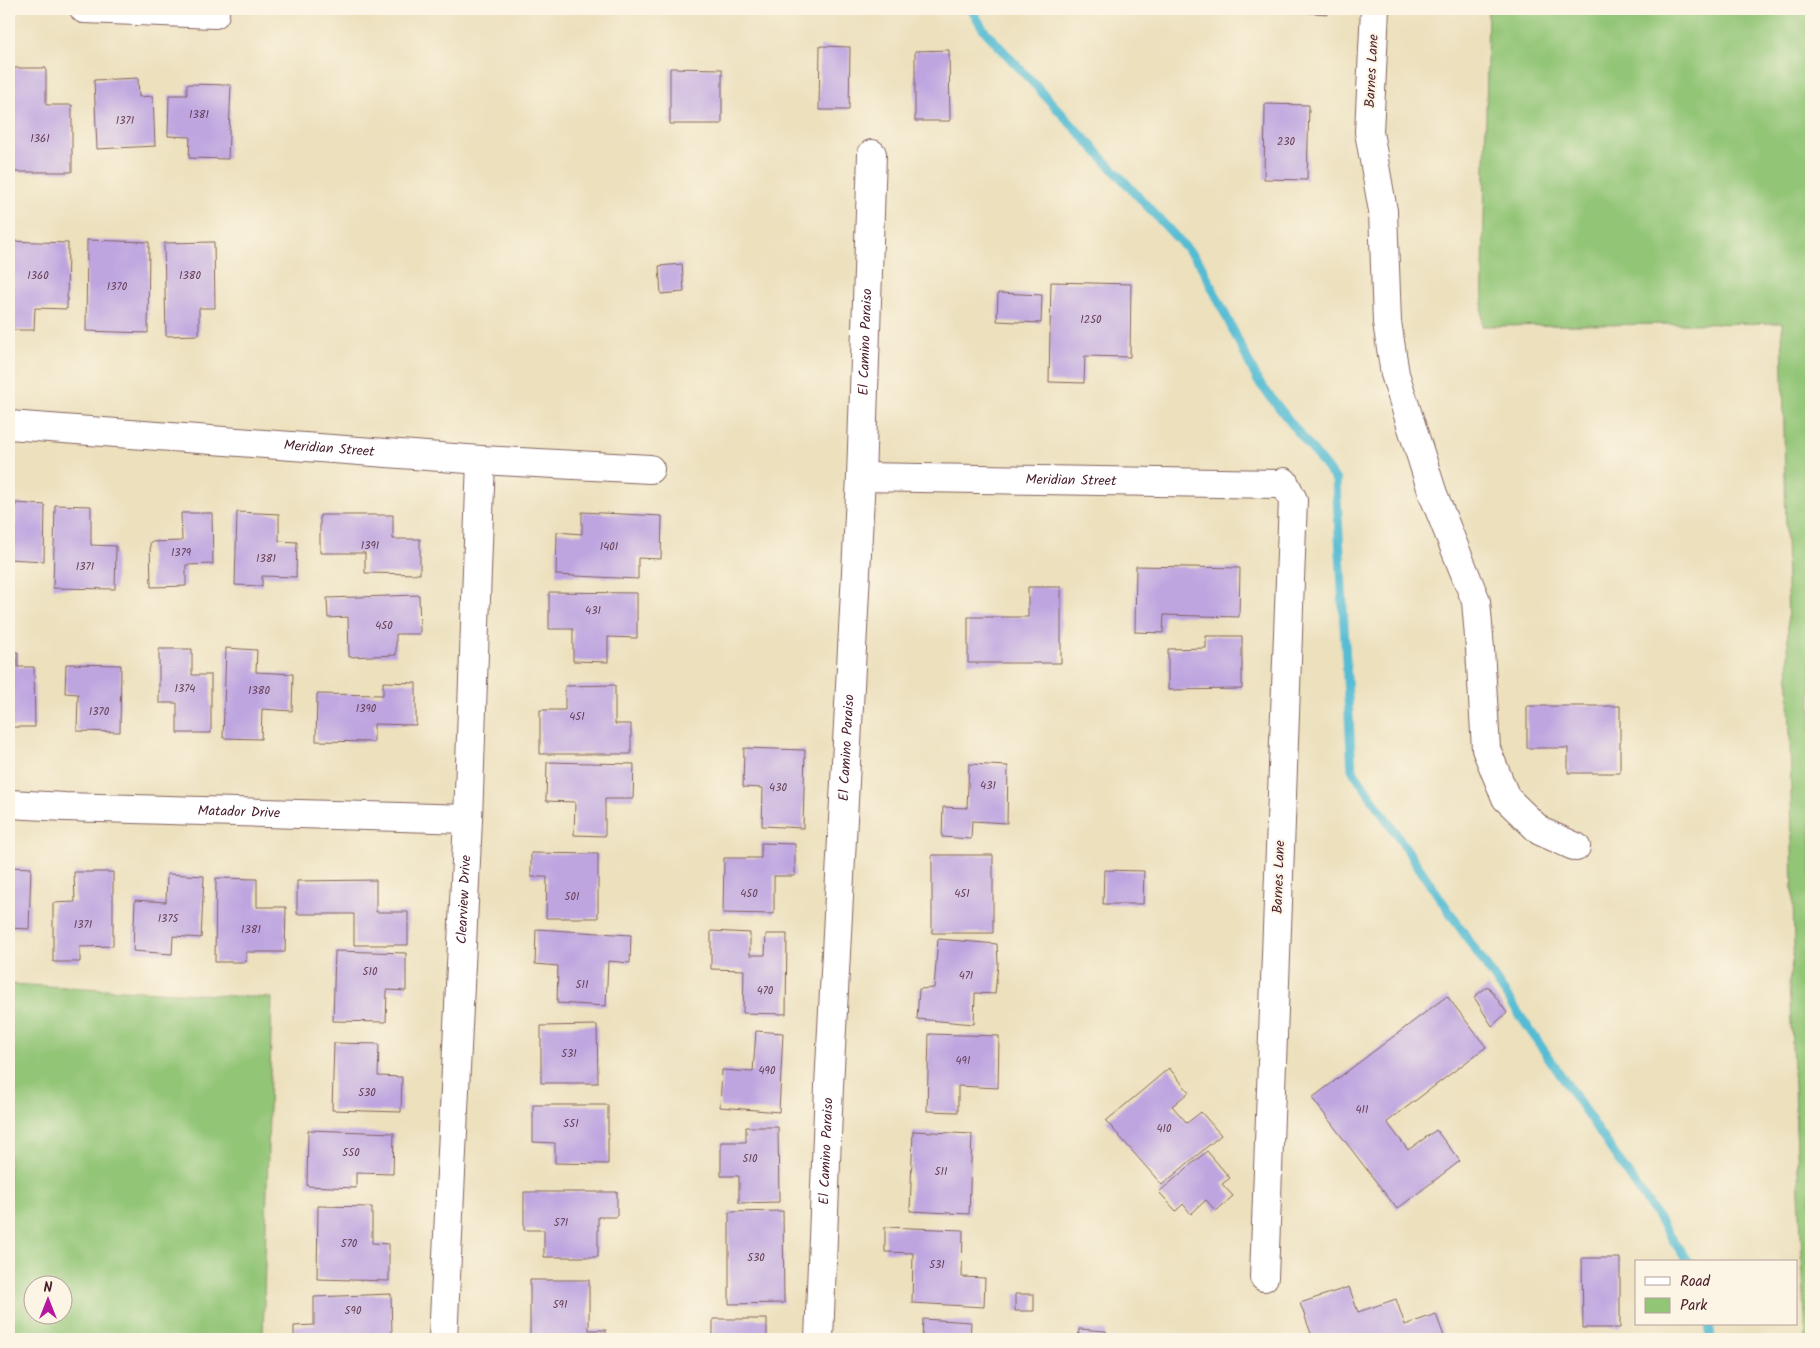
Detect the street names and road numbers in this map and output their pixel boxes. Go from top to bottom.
street label: Barnes Lane [1359,33,1385,108]
street label: El Camino Paraiso [853,288,878,396]
street label: Meridian Street [283,434,376,463]
street label: Meridian Street [1025,469,1117,492]
street label: El Camino Paraiso [833,694,861,802]
street label: Matador Drive [197,800,281,824]
street label: Barnes Lane [1267,839,1291,914]
street label: Clearview Drive [451,854,477,945]
street label: El Camino Paraiso [813,1097,840,1205]

